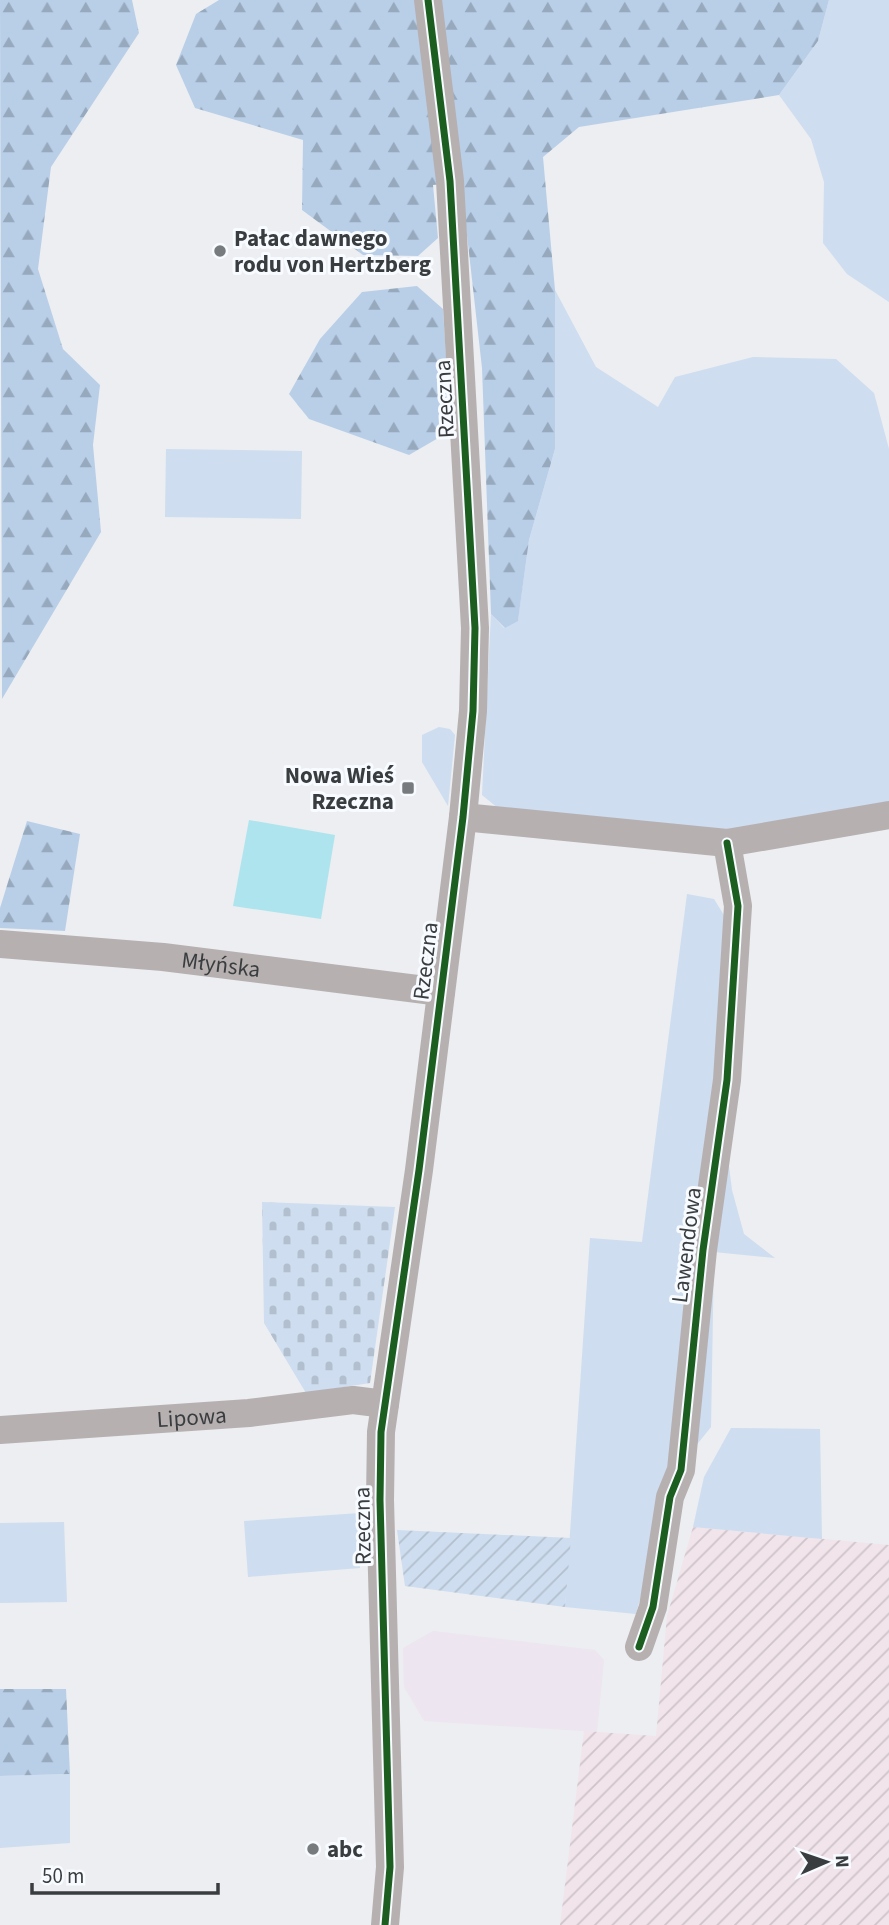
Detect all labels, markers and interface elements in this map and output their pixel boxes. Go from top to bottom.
place label: Pałac dawnego rodu von Hertzberg [234,222,431,281]
marker: Pałac dawnego rodu von Hertzberg [212,243,228,259]
street label: Rzeczna [426,359,463,439]
place label: Nowa Wieś Rzeczna [285,759,394,818]
marker: Nowa Wieś Rzeczna [400,780,416,796]
street label: Rzeczna [404,920,447,1002]
street label: Młyńska [180,943,262,986]
street label: Lawendowa [663,1185,710,1305]
street label: Lipowa [156,1399,228,1436]
street label: Rzeczna [345,1487,380,1565]
north arrow [791,1827,861,1897]
place label: abc [327,1833,363,1866]
marker: abc [305,1841,321,1857]
scale bar [32,1852,217,1896]
text: N [828,1855,855,1868]
text: 50 m [42,1861,84,1891]

